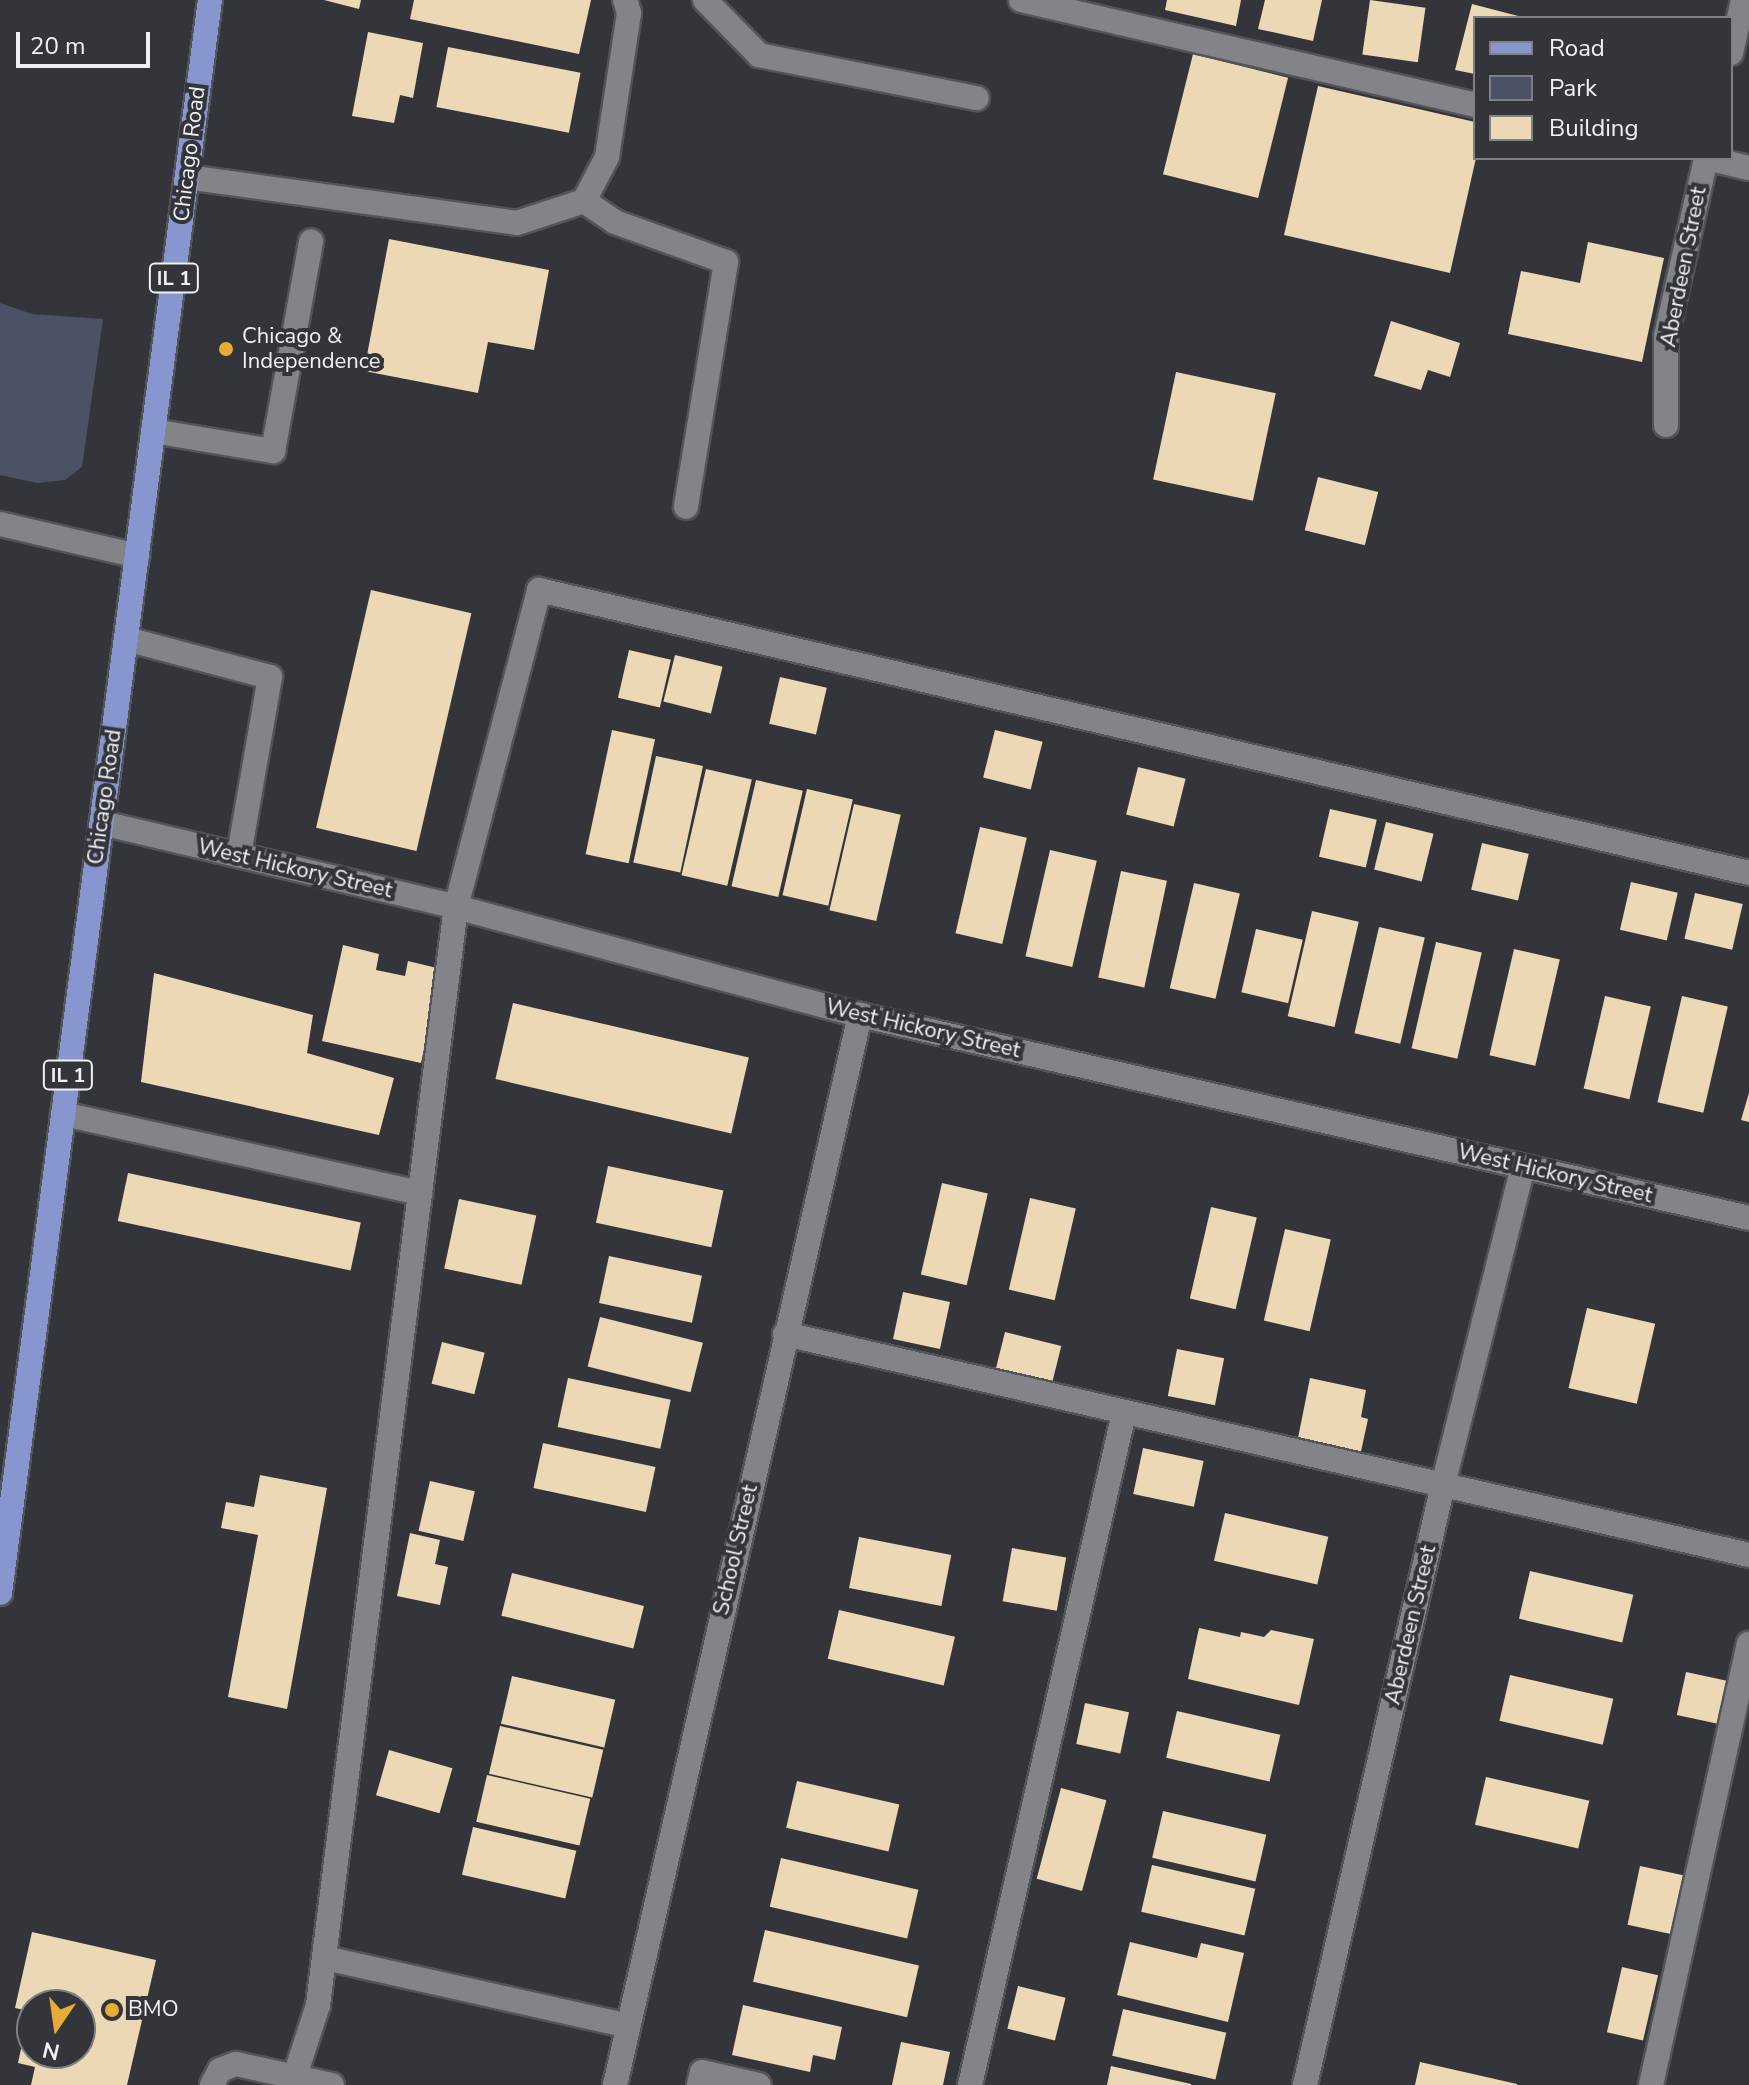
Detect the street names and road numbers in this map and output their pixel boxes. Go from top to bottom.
street label: Chicago Road [169,85,211,223]
street label: Aberdeen Street [1656,185,1712,349]
road number: IL 1 [148,262,200,294]
street label: Chicago Road [82,728,128,866]
street label: West Hickory Street [195,834,395,904]
street label: West Hickory Street [823,994,1023,1064]
road number: IL 1 [42,1059,94,1091]
street label: West Hickory Street [1455,1139,1655,1209]
street label: School Street [708,1482,764,1618]
street label: Aberdeen Street [1380,1543,1442,1707]

